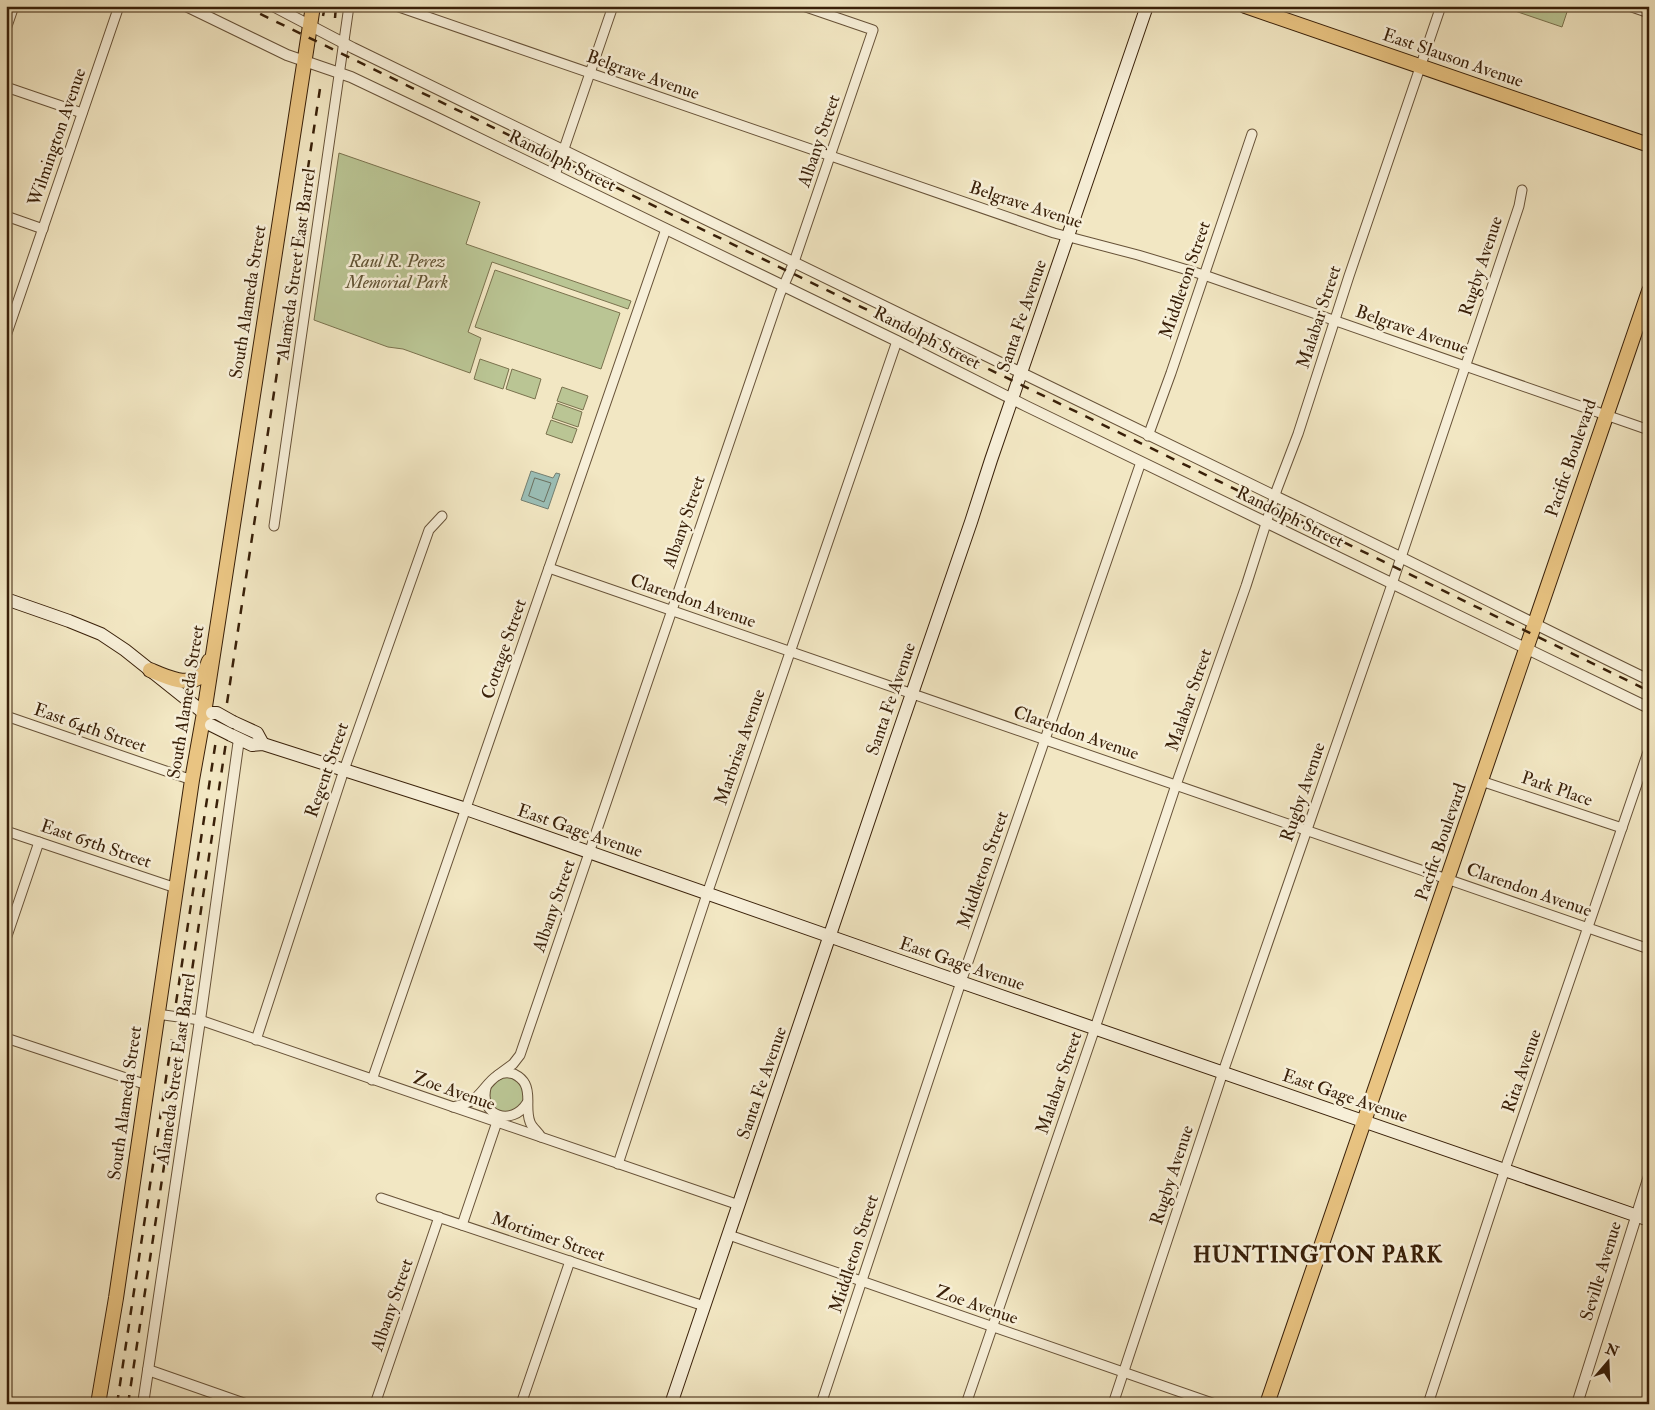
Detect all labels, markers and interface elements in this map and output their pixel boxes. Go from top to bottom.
street label: East Slauson Avenue [1380,23,1527,93]
street label: Belgrave Avenue [584,45,703,105]
street label: Wilmington Avenue [22,65,92,210]
street label: Albany Street [792,92,846,191]
street label: Randolph Street [504,125,620,197]
street label: Alameda Street East Barrel [271,166,321,362]
street label: Belgrave Avenue [966,176,1086,234]
street label: Rugby Avenue [1454,213,1508,319]
street label: Middleton Street [1154,218,1216,342]
street label: South Alameda Street [224,223,272,380]
park label: Raul R. Perez Memorial Park [345,250,448,294]
street label: Santa Fe Avenue [992,256,1052,375]
street label: Malabar Street [1292,262,1346,371]
street label: Belgrave Avenue [1353,300,1472,360]
street label: Randolph Street [870,301,985,375]
street label: Pacific Boulevard [1540,396,1602,520]
street label: Albany Street [657,473,711,572]
street label: Randolph Street [1232,481,1348,553]
street label: Clarendon Avenue [627,569,759,633]
street label: Cottage Street [476,596,532,702]
street label: South Alameda Street [162,623,210,780]
street label: Santa Fe Avenue [861,639,921,758]
street label: Malabar Street [1161,646,1217,754]
street label: Marbrisa Avenue [709,686,771,808]
street label: East 64th Street [31,698,149,758]
street label: Clarendon Avenue [1010,701,1142,765]
street label: Regent Street [300,719,354,820]
street label: Rugby Avenue [1275,739,1331,845]
street label: Park Place [1518,766,1596,812]
street label: Pacific Boulevard [1410,780,1472,904]
street label: East Gage Avenue [514,799,646,863]
street label: Middleton Street [952,808,1014,932]
street label: East 65th Street [38,814,155,874]
street label: Albany Street [527,857,581,956]
street label: Clarendon Avenue [1463,858,1595,922]
street label: East Gage Avenue [896,932,1028,996]
street label: Alameda Street East Barrel [151,971,201,1167]
street label: Santa Fe Avenue [732,1023,792,1142]
street label: South Alameda Street [103,1024,147,1182]
street label: Rita Avenue [1497,1026,1547,1116]
street label: Malabar Street [1031,1029,1087,1137]
street label: East Gage Avenue [1279,1064,1411,1128]
street label: Zoe Avenue [410,1066,499,1116]
street label: Rugby Avenue [1145,1122,1199,1228]
street label: Middleton Street [824,1192,884,1316]
street label: Mortimer Street [488,1207,608,1267]
street label: Seville Avenue [1575,1218,1627,1323]
district label: HUNTINGTON PARK [1193,1241,1443,1269]
street label: Albany Street [365,1256,419,1355]
street label: Zoe Avenue [933,1280,1022,1330]
north arrow [1582,1338,1632,1388]
text: N [1602,1340,1621,1360]

